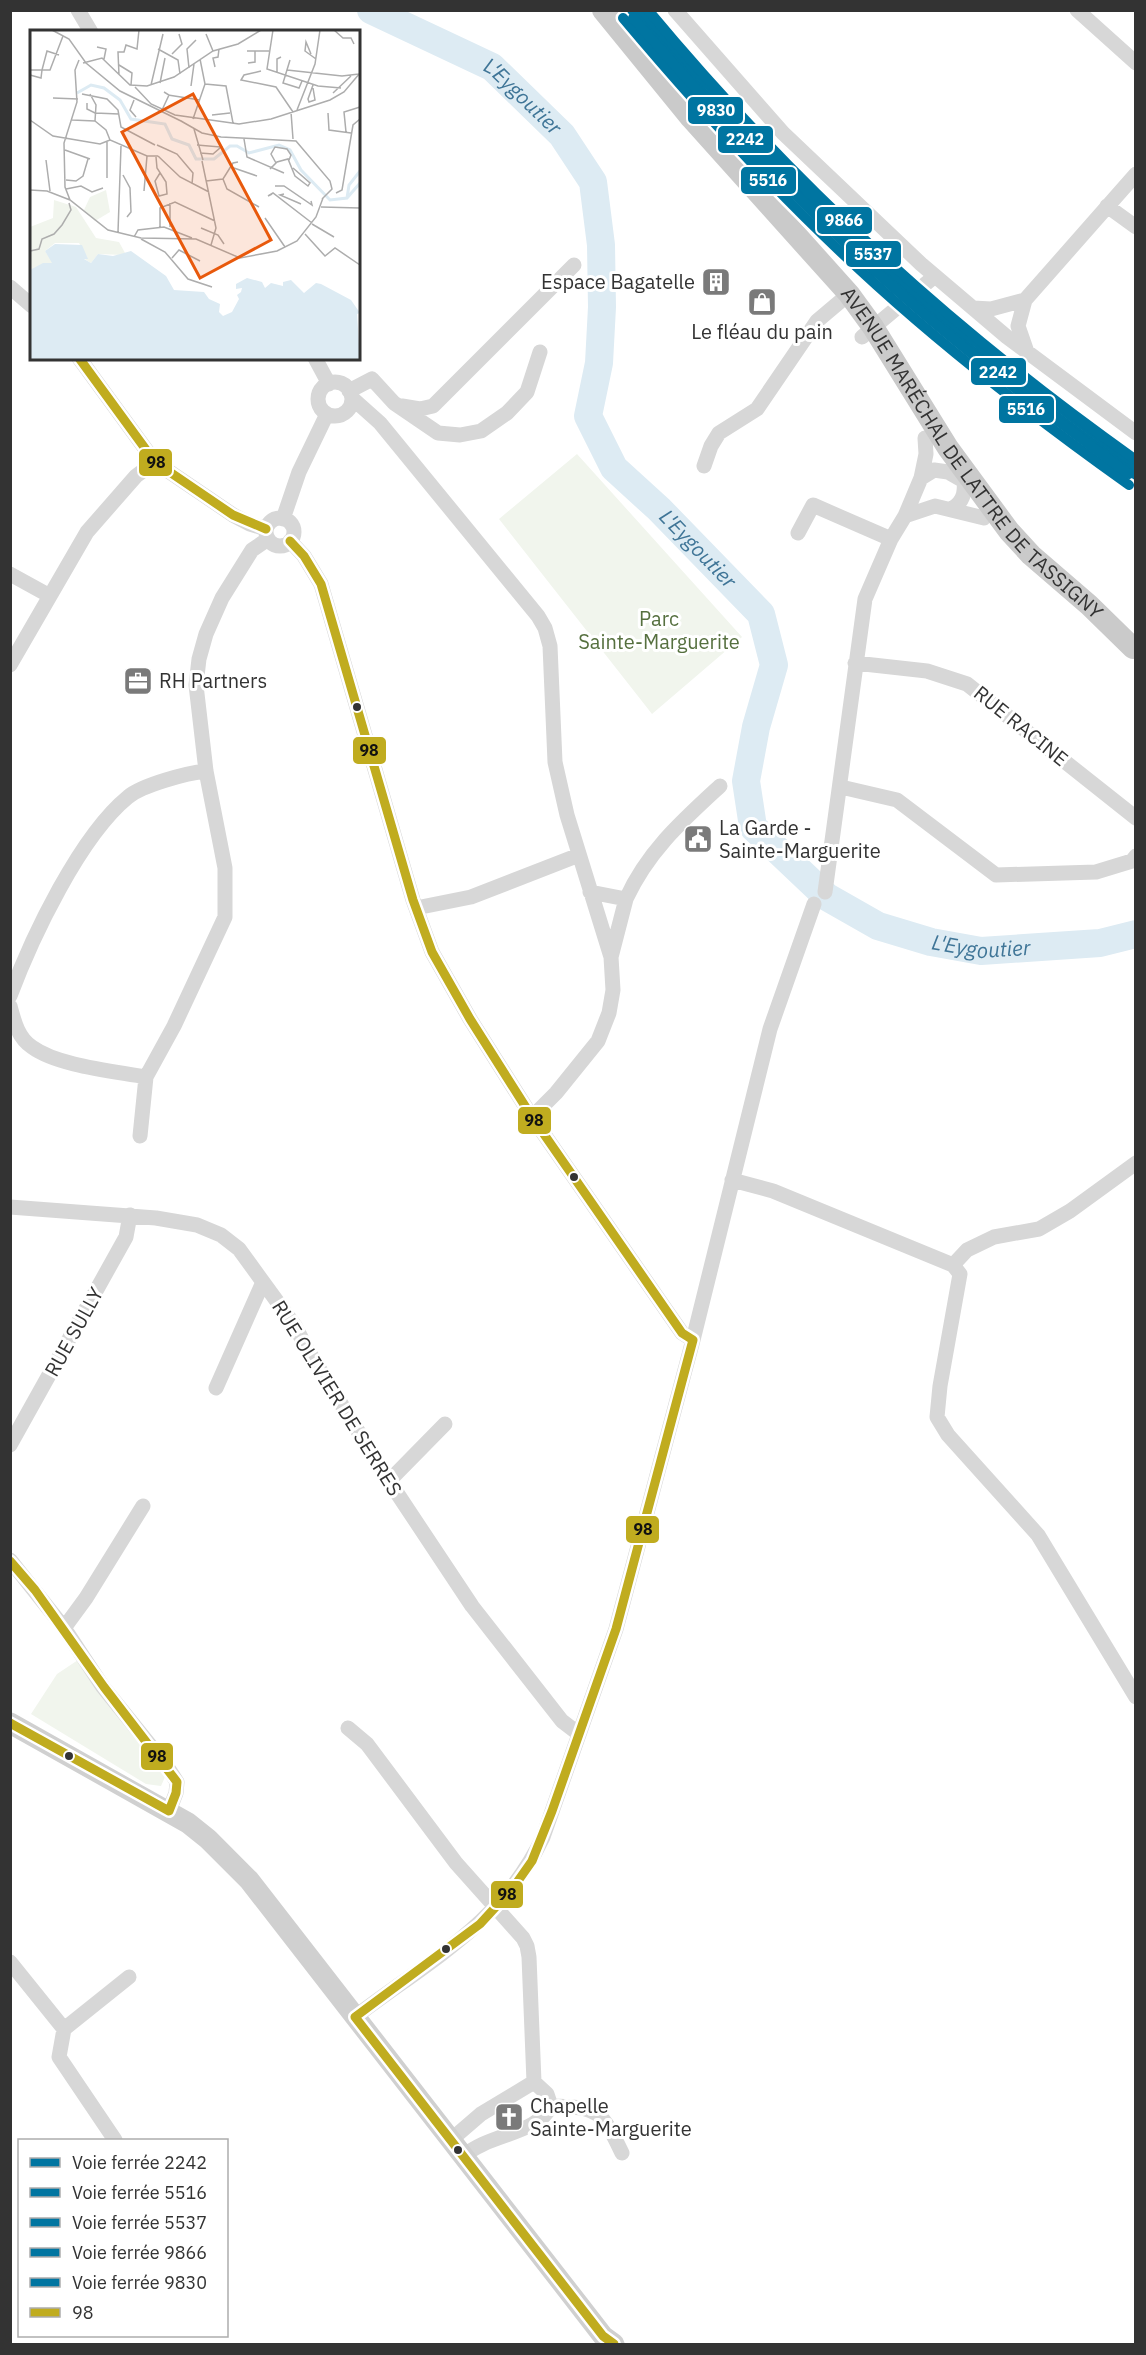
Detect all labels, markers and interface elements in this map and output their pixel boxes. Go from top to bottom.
inset map [30,30,360,360]
water label: L'Eygoutier [480,50,569,141]
line badge: 9830 [687,96,744,125]
text: 9830 [697,100,736,120]
line badge: 2242 [717,125,774,154]
text: 2242 [726,129,764,149]
line badge: 5516 [740,166,797,195]
text: 5516 [749,170,788,190]
line badge: 9866 [816,206,873,235]
text: 9866 [825,210,864,230]
line badge: 5537 [845,240,902,268]
text: 5537 [854,244,892,264]
building icon: Espace Bagatelle [700,266,732,298]
place label: Espace Bagatelle [541,268,695,295]
street label: AVENUE MARÉCHAL DE LATTRE DE TASSIGNY [835,281,1109,625]
shop icon: Le fléau du pain [746,286,778,318]
place label: Le fléau du pain [691,318,833,345]
line badge: 2242 [970,357,1027,386]
text: 2242 [979,362,1017,382]
line badge: 5516 [998,395,1055,424]
text: 5516 [1007,399,1046,419]
line badge: 98 [138,448,173,477]
text: 98 [146,452,166,472]
water label: L'Eygoutier [654,503,744,595]
park label: Parc Sainte-Marguerite [578,605,740,655]
office icon: RH Partners [122,665,154,697]
place label: RH Partners [159,667,267,694]
street label: RUE RACINE [969,679,1074,772]
unlabelled marker [351,701,363,713]
line badge: 98 [352,736,387,765]
text: 98 [359,740,379,760]
place label: La Garde - Sainte-Marguerite [719,814,881,864]
public building icon: La Garde - Sainte-Marguerite [682,823,714,855]
water label: L'Eygoutier [930,927,1033,964]
line badge: 98 [517,1106,552,1135]
text: 98 [524,1110,544,1130]
unlabelled marker [568,1171,580,1183]
street label: RUE SULLY [38,1282,109,1381]
street label: RUE OLIVIER DE SERRES [266,1295,409,1501]
line badge: 98 [625,1515,660,1544]
text: 98 [633,1519,653,1539]
line badge: 98 [140,1742,174,1771]
text: 98 [147,1746,167,1766]
unlabelled marker [63,1750,75,1762]
line badge: 98 [490,1880,524,1909]
text: 98 [497,1884,517,1904]
unlabelled marker [440,1943,452,1955]
place label: Chapelle Sainte-Marguerite [530,2092,692,2142]
church icon: Chapelle Sainte-Marguerite [493,2101,525,2133]
legend [18,2139,228,2337]
unlabelled marker [452,2144,464,2156]
text: Voie ferrée 2242 [72,2151,207,2174]
text: Voie ferrée 5516 [72,2181,207,2204]
text: Voie ferrée 5537 [72,2211,207,2234]
text: Voie ferrée 9866 [72,2241,207,2264]
text: Voie ferrée 9830 [72,2271,207,2294]
text: 98 [72,2301,94,2324]

